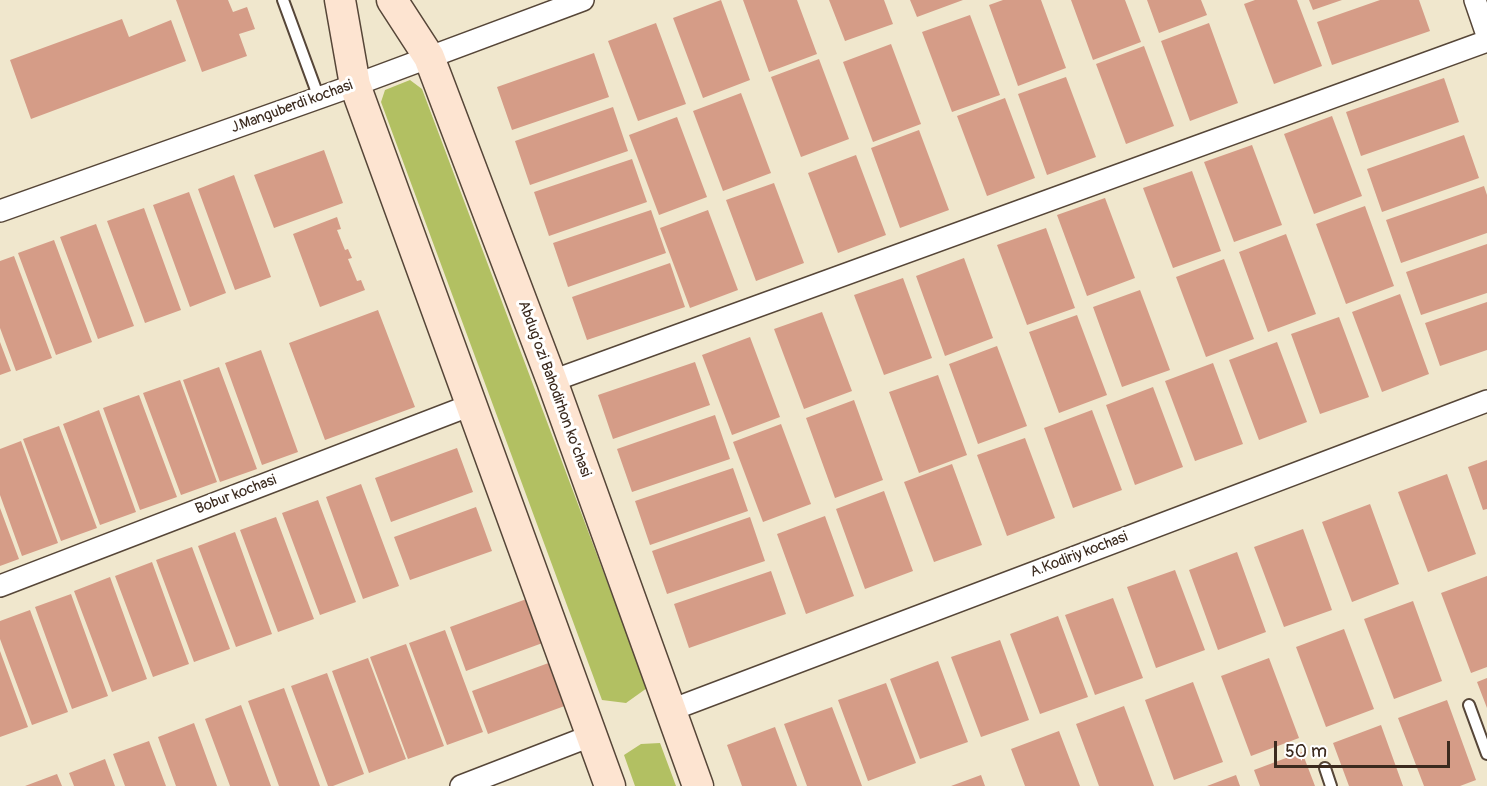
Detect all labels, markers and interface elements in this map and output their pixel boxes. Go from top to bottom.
street label: J.Manguberdi kochasi [229,77,355,137]
street label: Abdug’ozi Bahodirhon ko’chasi [514,298,594,480]
street label: Bobur kochasi [193,471,279,519]
street label: A.Kodiriy kochasi [1028,528,1130,582]
scale bar [1277,729,1452,767]
text: 50 m [1285,740,1327,763]

